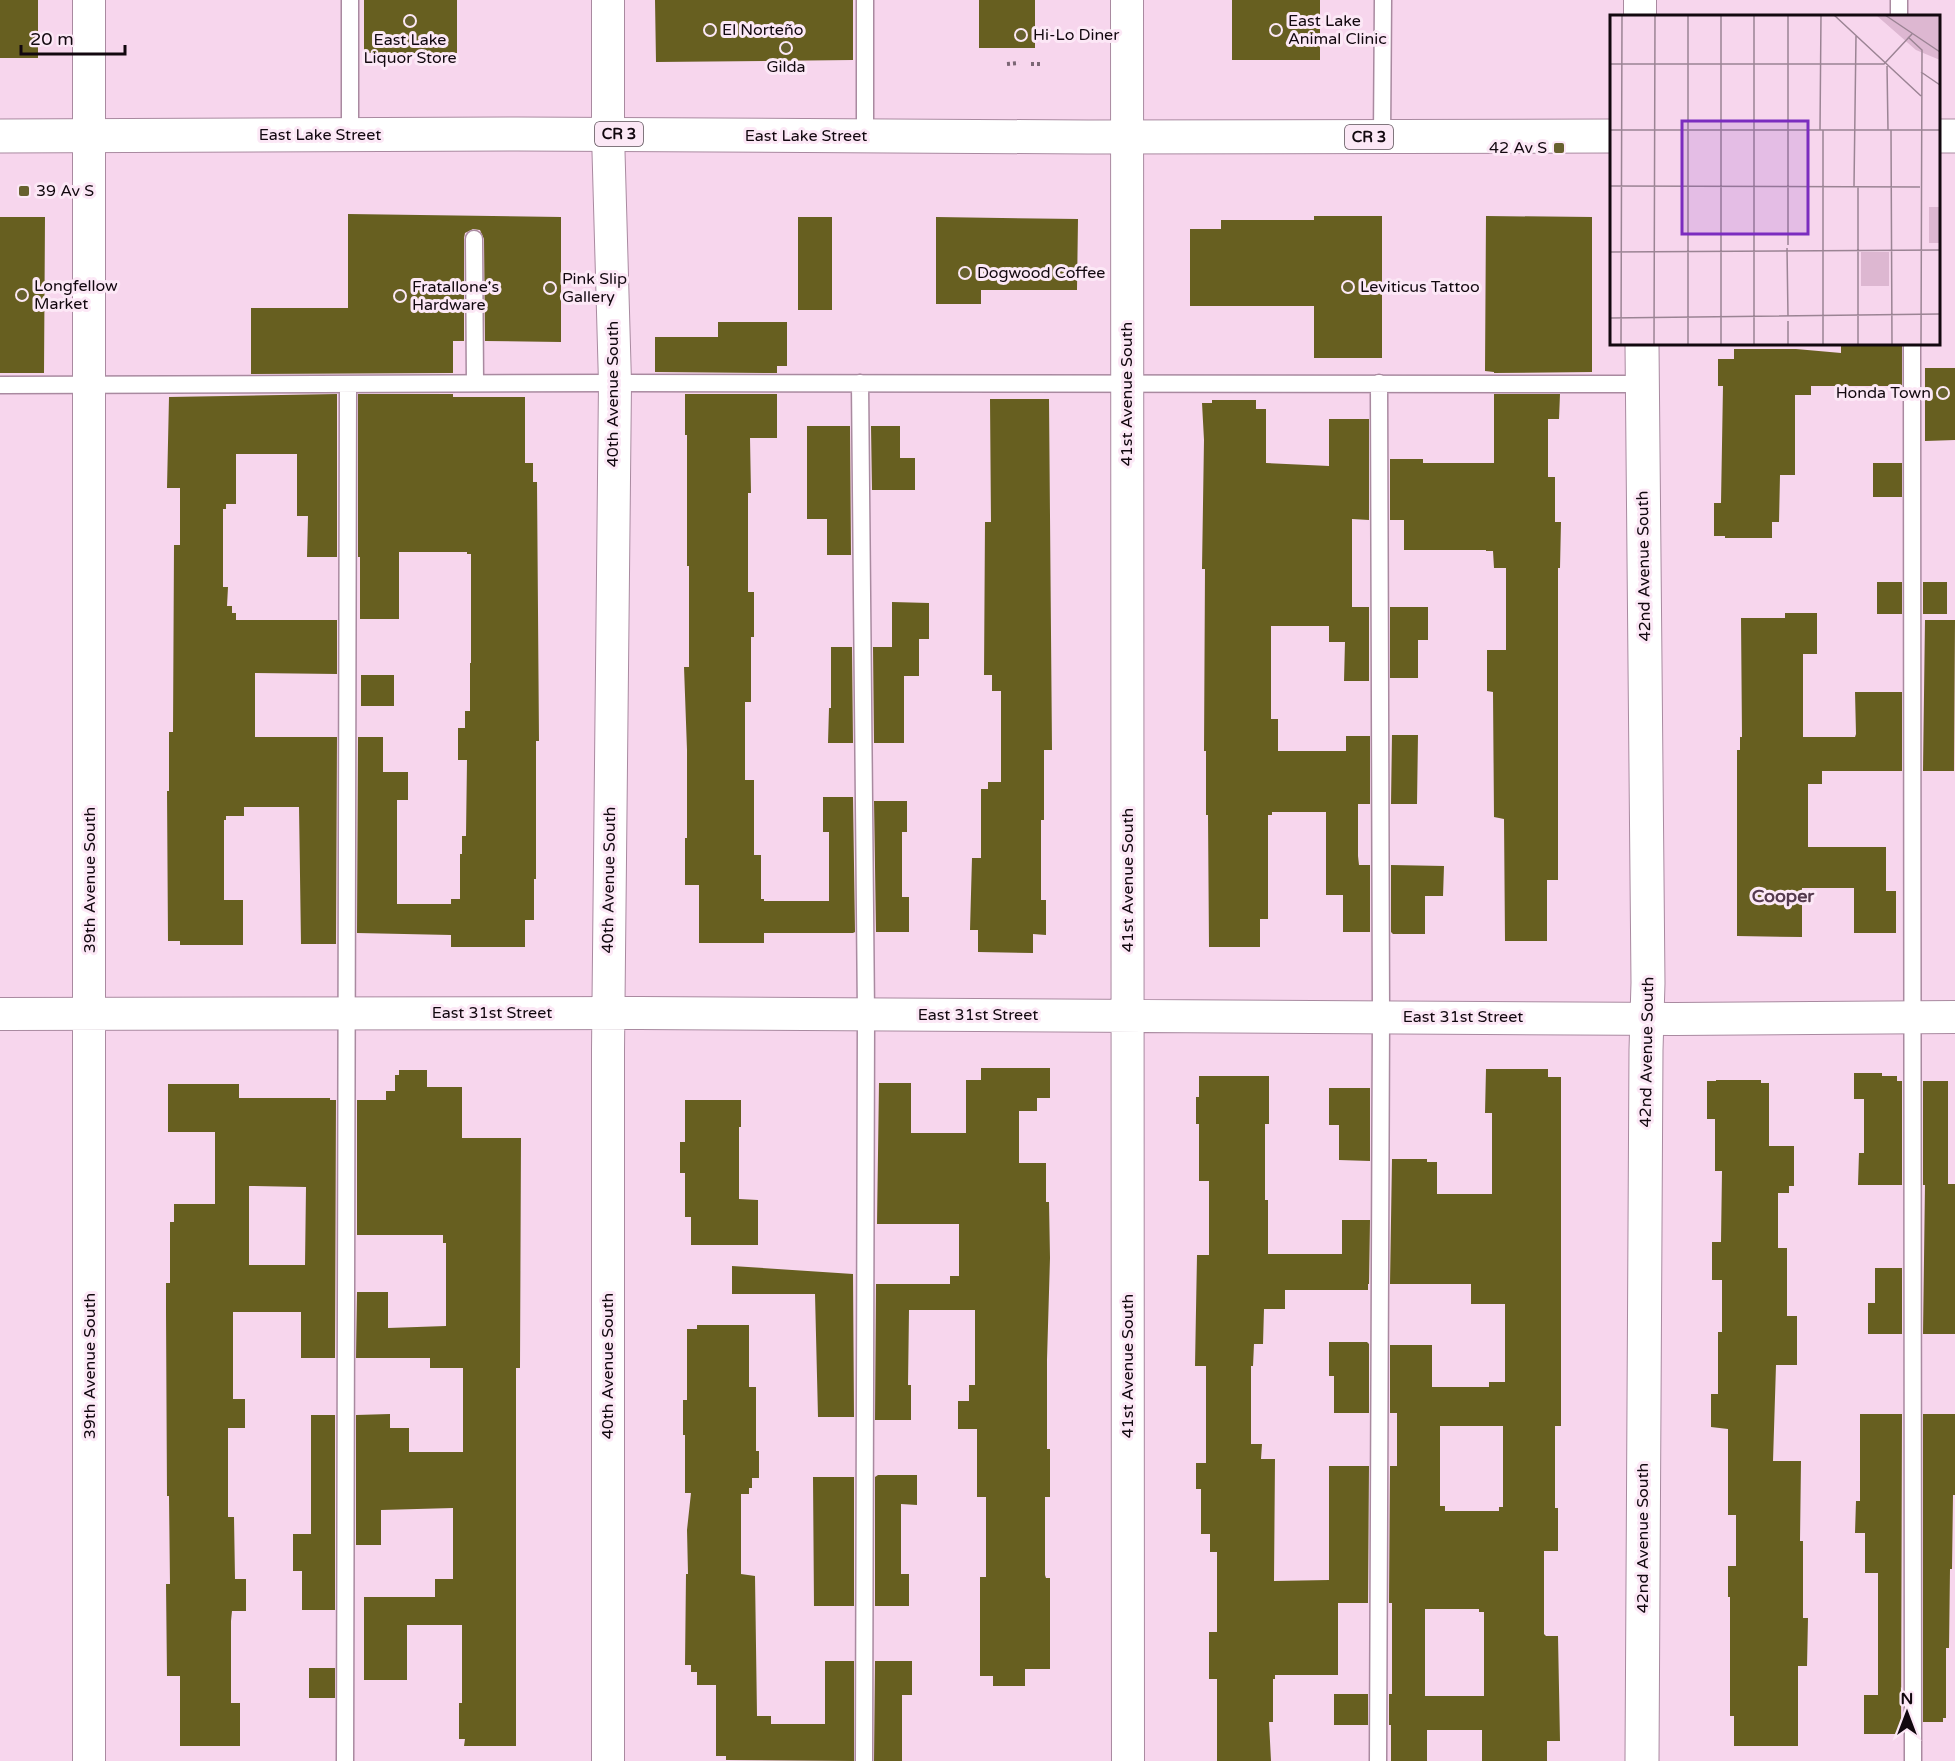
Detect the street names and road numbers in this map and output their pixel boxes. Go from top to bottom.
road number: CR 3 [595,122,643,146]
street label: East Lake Street [259,125,381,145]
road number: CR 3 [1345,125,1393,149]
street label: East Lake Street [745,126,867,146]
street label: 40th Avenue South [603,321,623,467]
street label: 41st Avenue South [1117,322,1137,466]
street label: 42nd Avenue South [1633,490,1655,642]
street label: 40th Avenue South [598,806,620,954]
street label: 39th Avenue South [80,807,100,953]
street label: 41st Avenue South [1118,808,1138,952]
street label: 42nd Avenue South [1636,976,1658,1128]
street label: East 31st Street [432,1003,552,1023]
street label: East 31st Street [918,1005,1038,1025]
street label: East 31st Street [1403,1007,1523,1027]
street label: 39th Avenue South [80,1293,100,1439]
street label: 40th Avenue South [598,1293,618,1439]
street label: 41st Avenue South [1118,1294,1138,1438]
street label: 42nd Avenue South [1633,1463,1653,1613]

